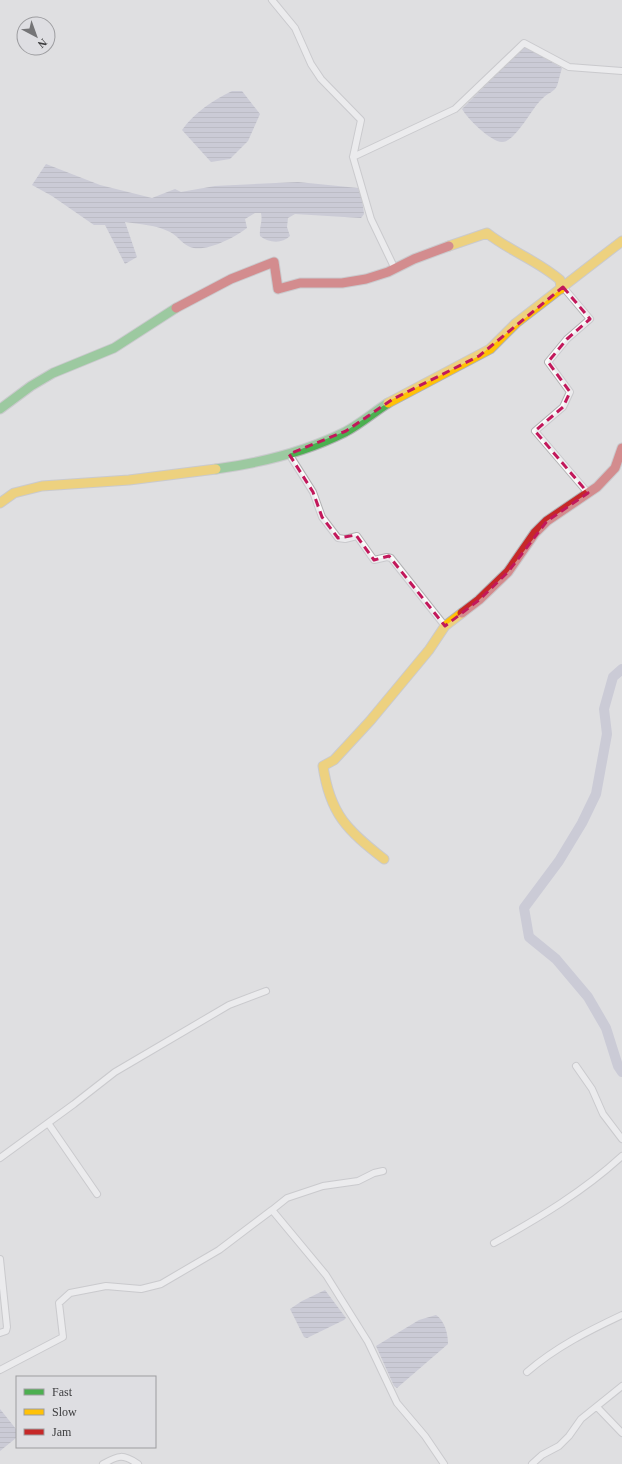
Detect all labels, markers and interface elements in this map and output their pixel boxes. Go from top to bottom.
north arrow [16,16,56,56]
text: N [36,36,49,51]
legend [16,1376,156,1448]
text: Fast [52,1385,73,1399]
text: Slow [52,1405,77,1419]
text: Jam [52,1425,72,1439]

